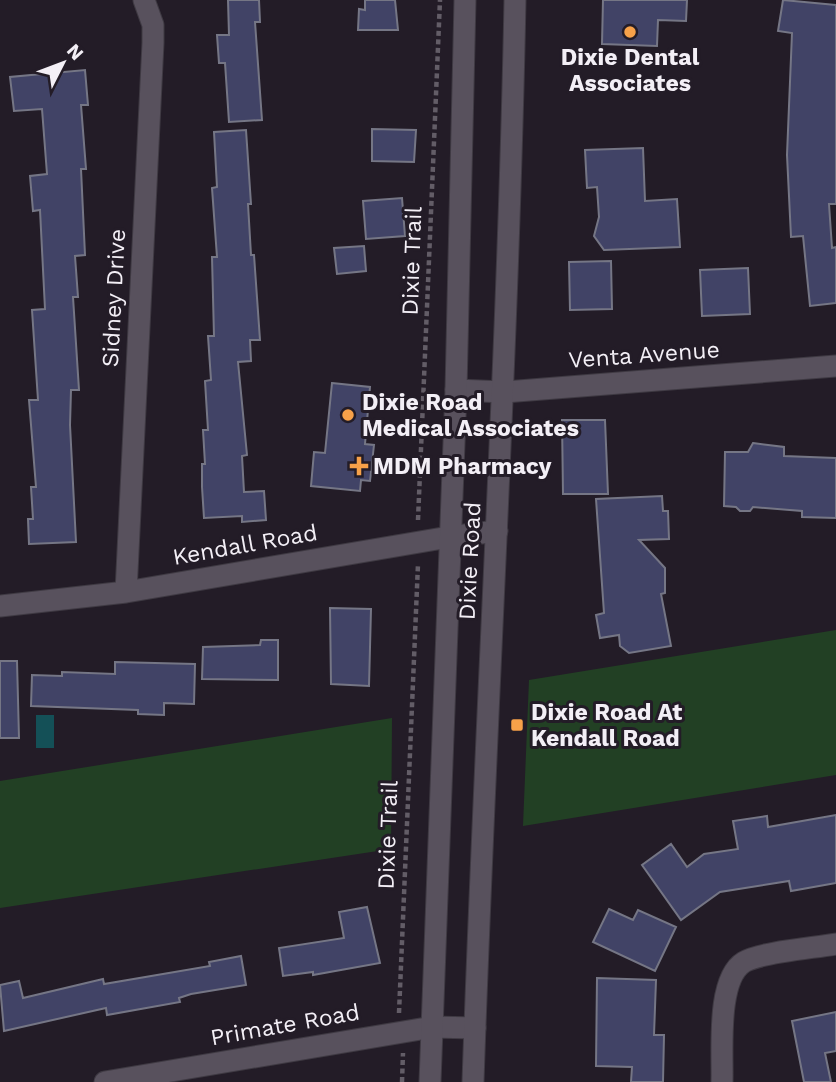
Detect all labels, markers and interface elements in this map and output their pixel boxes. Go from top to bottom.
marker: Dixie Dental Associates [622,24,638,40]
north arrow [28,28,98,98]
text: N [62,39,89,65]
place label: Dixie Dental Associates [561,44,700,97]
street label: Dixie Trail [397,206,427,316]
street label: Sidney Drive [97,228,131,368]
street label: Venta Avenue [567,336,721,374]
place label: Dixie Road Medical Associates [362,389,579,442]
marker: Dixie Road Medical Associates [340,407,356,423]
place label: MDM Pharmacy [373,453,551,480]
marker: MDM Pharmacy [351,458,367,474]
street label: Dixie Road [453,501,487,621]
street label: Kendall Road [171,519,319,571]
place label: Dixie Road At Kendall Road [531,699,682,752]
marker: Dixie Road At Kendall Road [509,717,525,733]
street label: Dixie Trail [373,780,403,890]
street label: Primate Road [208,999,362,1051]

